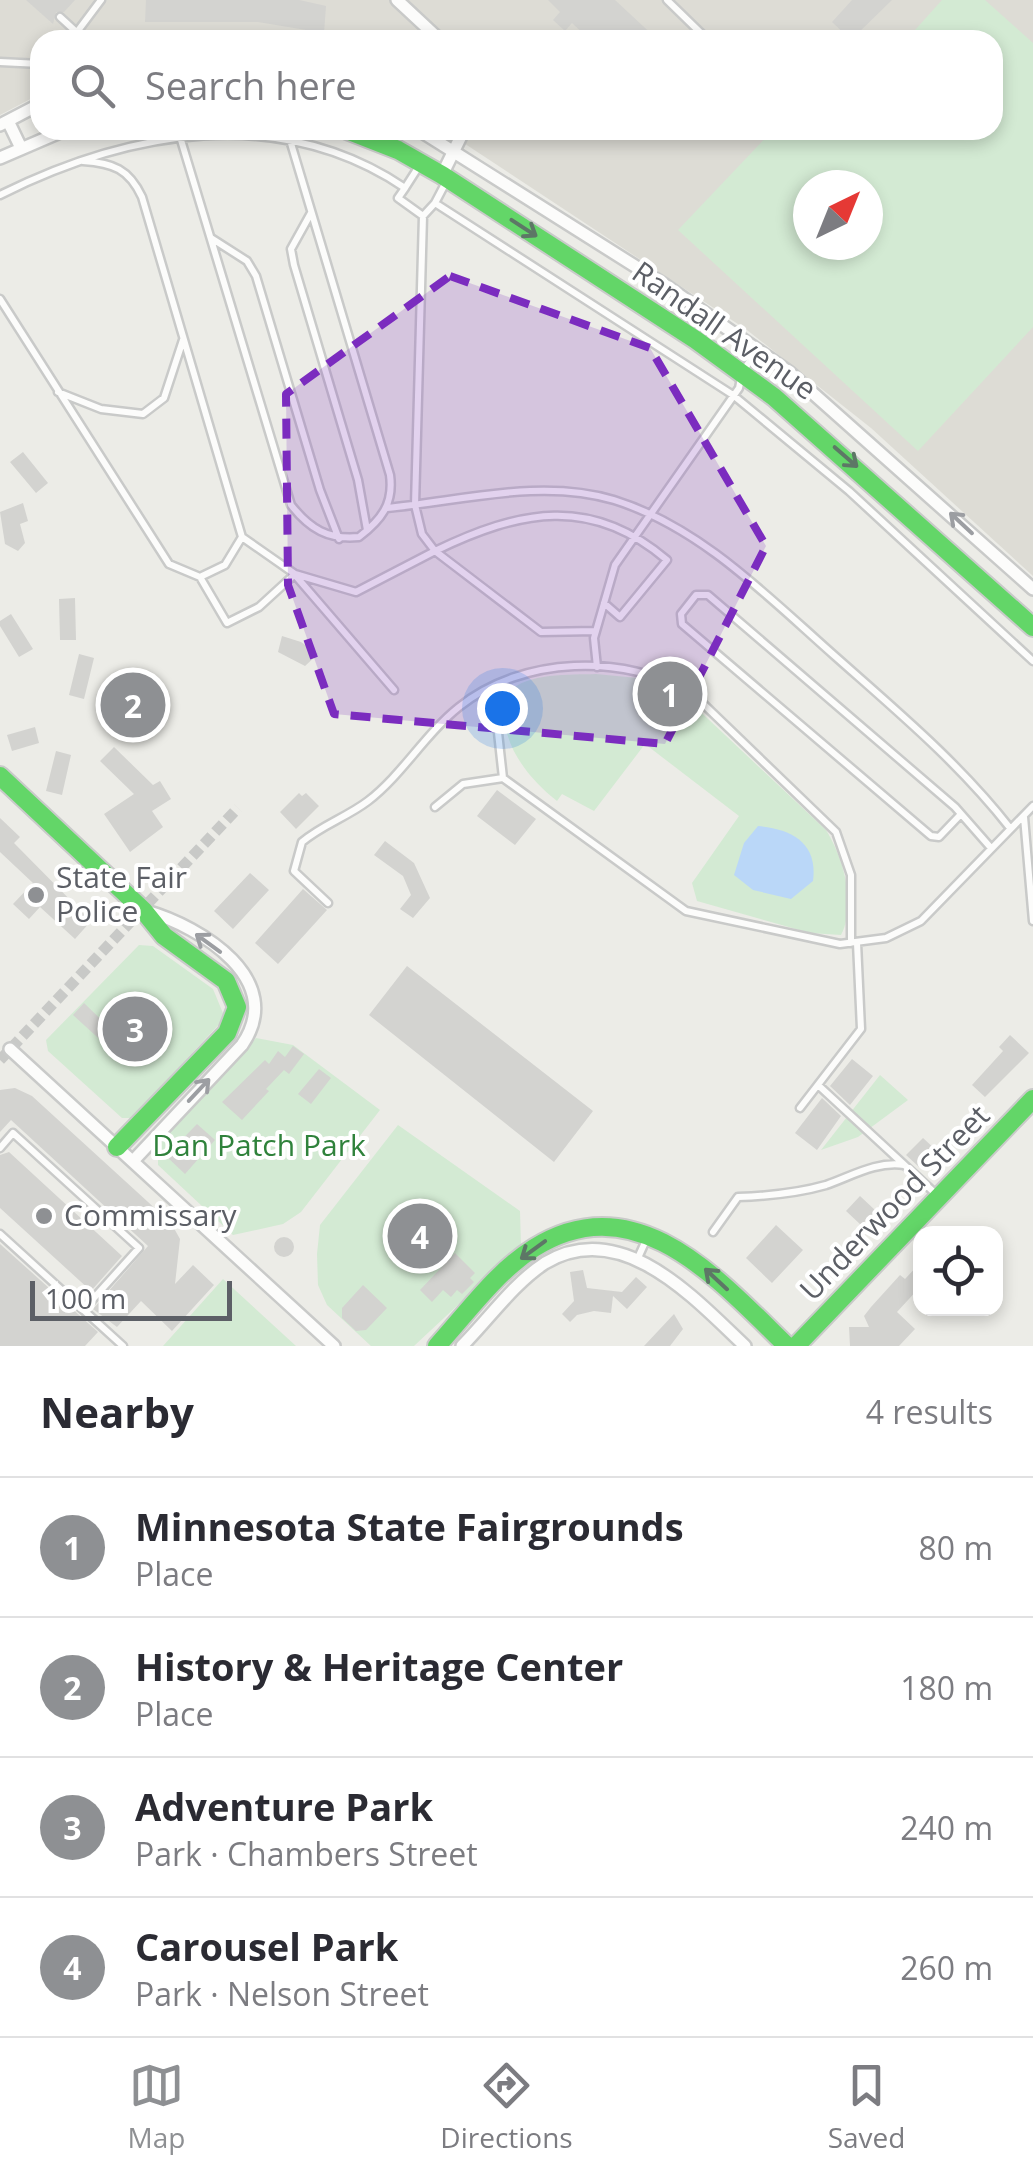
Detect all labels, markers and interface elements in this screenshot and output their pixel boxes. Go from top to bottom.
search box [30,30,1003,140]
icon: search [65,58,120,113]
text: Search here [145,59,357,111]
north arrow [793,170,883,260]
one-way arrow [510,218,538,239]
street label: Randall Avenue [625,251,825,409]
one-way arrow [833,445,858,468]
one-way arrow [949,512,974,535]
pin: 1 [638,656,702,732]
pin: 2 [100,668,166,742]
your location [477,683,528,734]
place label: State Fair Police [56,856,187,931]
marker: State Fair Police [25,884,47,906]
one-way arrow [195,932,222,953]
pin: 3 [102,992,168,1066]
one-way arrow [187,1078,210,1103]
street label: Underwood Street [790,1095,998,1309]
park label: Dan Patch Park [152,1124,366,1165]
place label: Commissary [64,1194,238,1235]
pin: 4 [388,1198,452,1274]
marker: Commissary [33,1205,55,1227]
map controls [913,1226,1003,1316]
button: locate [913,1226,1003,1316]
one-way arrow [520,1239,547,1260]
one-way arrow [704,1268,729,1291]
scale bar [30,1276,232,1320]
text: 100 m [45,1279,126,1317]
text: Nearby [40,1383,194,1440]
text: 4 results [866,1390,993,1433]
text: Minnesota State Fairgrounds [135,1500,684,1552]
text: 1 [63,1526,82,1569]
text: 80 m [918,1526,993,1569]
text: Place [135,1552,213,1595]
text: History & Heritage Center [135,1640,623,1692]
text: 2 [63,1666,82,1709]
text: 180 m [900,1666,993,1709]
text: Place [135,1692,213,1735]
text: Adventure Park [135,1780,433,1832]
text: 3 [63,1806,82,1849]
text: 240 m [900,1806,993,1849]
text: Park · Chambers Street [135,1832,478,1875]
text: Carousel Park [135,1920,398,1972]
text: 4 [63,1946,82,1989]
text: 260 m [900,1946,993,1989]
text: Park · Nelson Street [135,1972,429,2015]
tab: Map [127,2058,185,2156]
tab: Directions [440,2058,573,2156]
tab: Saved [828,2058,905,2156]

